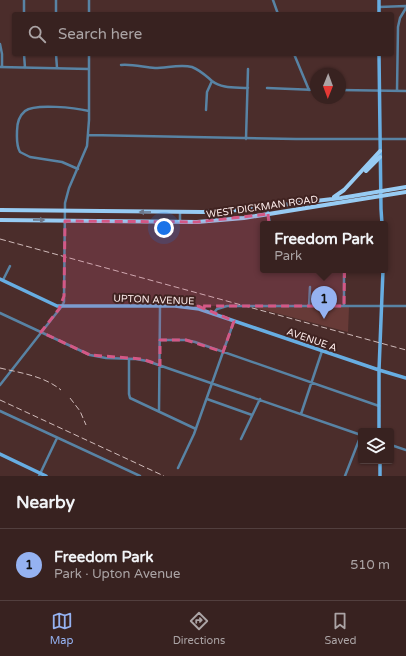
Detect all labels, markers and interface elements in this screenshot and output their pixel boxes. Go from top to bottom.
search box [12,12,394,56]
icon: search [26,23,48,45]
text: Search here [58,25,142,43]
north arrow [310,68,346,104]
street label: WEST DICKMAN ROAD [205,193,319,221]
one-way arrow [138,209,151,215]
one-way arrow [33,217,46,223]
your location [154,218,174,238]
popup [260,221,388,273]
text: Freedom Park [274,230,374,248]
text: Park [274,248,302,264]
pin: 1 [311,286,337,319]
street label: UPTON AVENUE [113,293,195,307]
street label: AVENUE A [285,326,338,354]
map controls [358,428,394,464]
button: layers [358,428,394,464]
text: Nearby [16,492,75,513]
text: Freedom Park [54,548,154,566]
text: 1 [25,557,33,573]
text: 510 m [350,557,390,573]
text: Park · Upton Avenue [54,566,180,582]
tab: Map [50,610,73,647]
tab: Directions [173,610,225,647]
tab: Saved [325,610,356,647]

